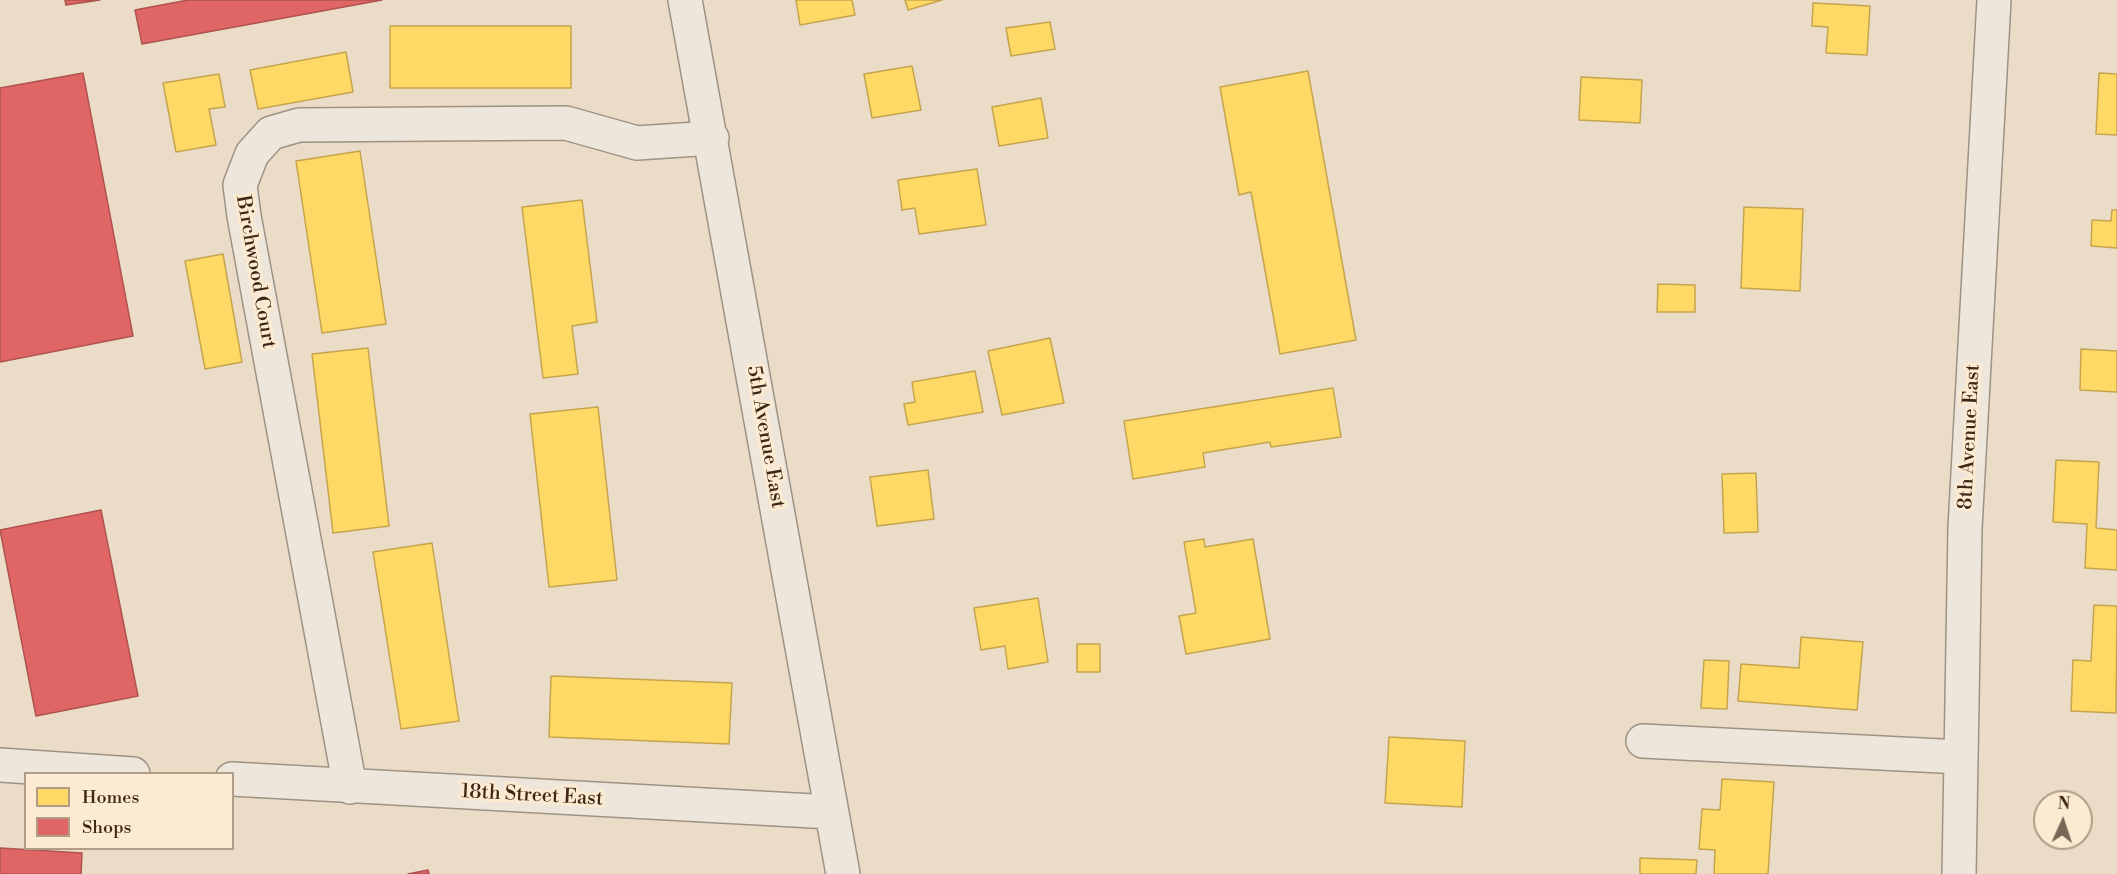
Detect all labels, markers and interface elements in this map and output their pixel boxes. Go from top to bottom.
street label: Birchwood Court [230,194,280,350]
street label: 5th Avenue East [741,364,789,510]
street label: 8th Avenue East [1954,364,1986,510]
legend [24,772,234,850]
street label: 18th Street East [460,780,604,812]
text: Homes [82,786,139,809]
north arrow [2033,790,2093,850]
text: N [2057,794,2071,814]
text: Shops [82,816,131,839]

